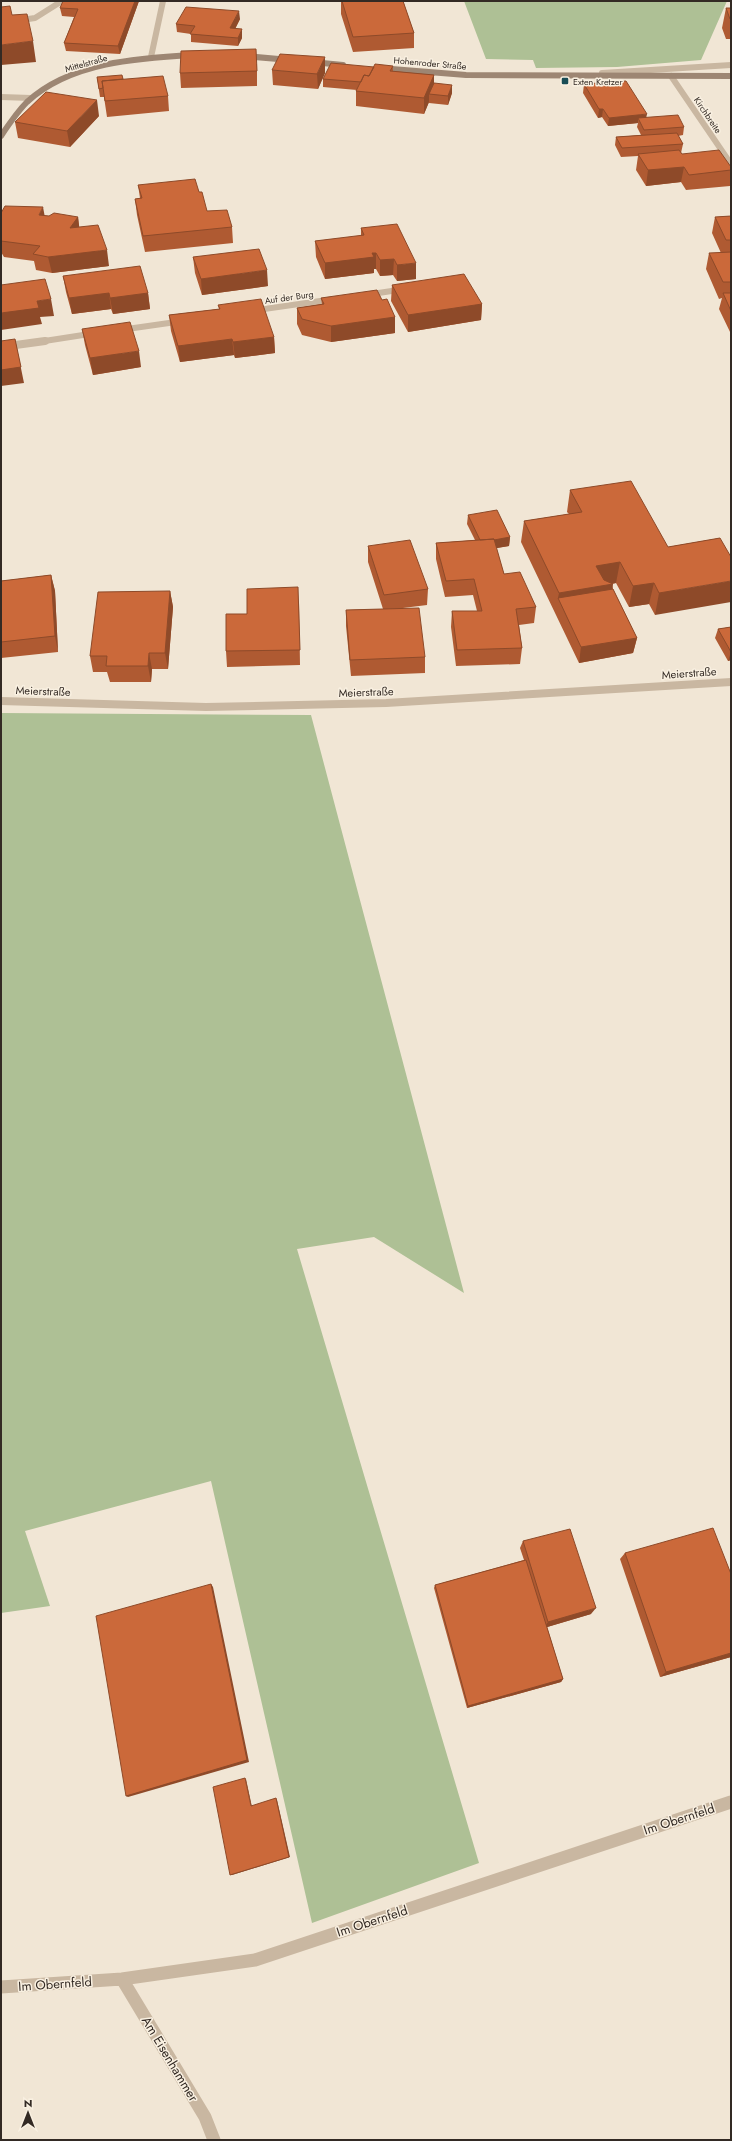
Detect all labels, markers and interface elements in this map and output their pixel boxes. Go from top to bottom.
street label: Mittelstraße [63,51,109,75]
street label: Hohenroder Straße [393,53,467,73]
place label: Exten Kretzer [573,75,623,88]
marker: Exten Kretzer [560,76,570,86]
street label: Kirchbreite [691,94,725,136]
street label: Auf der Burg [264,287,314,307]
street label: Meierstraße [661,663,717,683]
street label: Meierstraße [15,682,71,700]
street label: Meierstraße [338,683,394,701]
street label: Im Obernfeld [641,1799,717,1839]
street label: Im Obernfeld [334,1901,410,1941]
street label: Im Obernfeld [18,1972,92,1996]
street label: Am Eisenhammer [137,2013,203,2106]
north arrow [8,2093,48,2133]
text: N [24,2095,32,2111]

